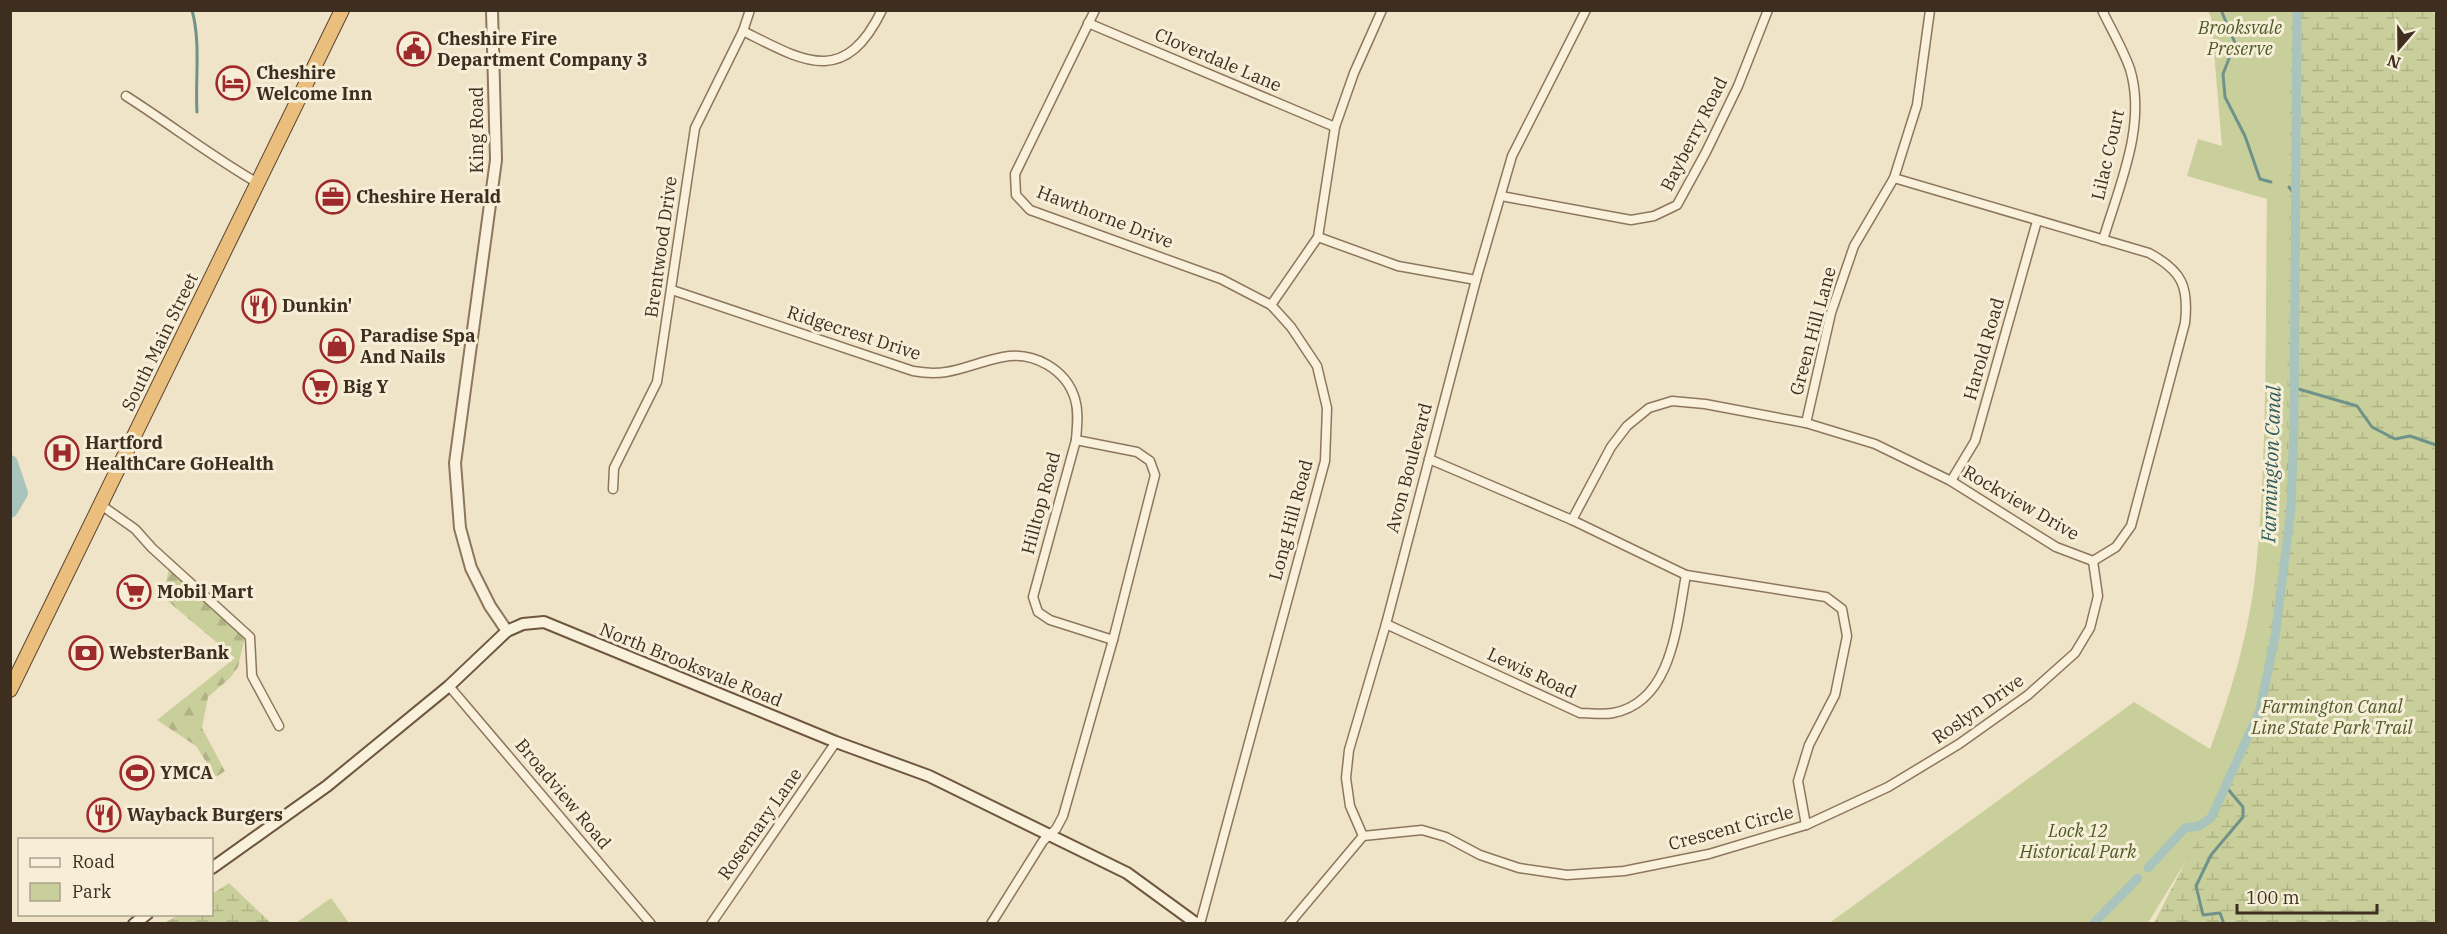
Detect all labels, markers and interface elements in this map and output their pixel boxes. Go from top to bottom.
park label: Brooksvale Preserve [2197,16,2282,60]
north arrow [2369,18,2429,78]
street label: Cloverdale Lane [1151,22,1285,97]
place label: Cheshire Fire Department Company 3 [437,27,648,71]
public building icon: Cheshire Fire Department Company 3 [396,31,432,67]
text: N [2385,51,2403,74]
place label: Cheshire Welcome Inn [256,61,372,105]
hotel icon: Cheshire Welcome Inn [215,65,251,101]
street label: Bayberry Road [1655,73,1732,195]
street label: King Road [465,87,488,173]
street label: Lilac Court [2086,107,2129,202]
street label: Brentwood Drive [639,175,682,319]
office icon: Cheshire Herald [315,179,351,215]
street label: Hawthorne Drive [1034,180,1177,253]
place label: Cheshire Herald [356,185,501,208]
street label: Green Hill Lane [1784,264,1841,398]
street label: South Main Street [116,269,203,415]
restaurant icon: Dunkin' [241,288,277,324]
place label: Dunkin' [282,294,352,317]
street label: Harold Road [1958,295,2009,403]
street label: Ridgecrest Drive [784,300,924,365]
place label: Paradise Spa And Nails [360,324,475,368]
shop icon: Paradise Spa And Nails [319,328,355,364]
supermarket icon: Big Y [302,369,338,405]
place label: Big Y [343,375,389,398]
water label: Farmington Canal [2254,385,2287,544]
street label: Avon Boulevard [1380,400,1437,535]
place label: Hartford HealthCare GoHealth [85,431,274,475]
hospital icon: Hartford HealthCare GoHealth [44,435,80,471]
street label: Hilltop Road [1016,449,1065,557]
street label: Long Hill Road [1263,457,1318,583]
street label: Rockview Drive [1959,460,2084,545]
supermarket icon: Mobil Mart [116,574,152,610]
place label: Mobil Mart [157,580,253,603]
street label: North Brooksvale Road [596,617,786,712]
bank icon: WebsterBank [68,635,104,671]
place label: WebsterBank [109,641,230,664]
street label: Lewis Road [1484,642,1581,703]
street label: Roslyn Drive [1927,669,2028,749]
park label: Farmington Canal Line State Park Trail [2250,695,2413,739]
street label: Broadview Road [510,734,616,854]
sports icon: YMCA [119,755,155,791]
place label: YMCA [160,761,213,784]
street label: Rosemary Lane [712,763,807,884]
restaurant icon: Wayback Burgers [86,797,122,833]
street label: Crescent Circle [1666,800,1796,855]
place label: Wayback Burgers [127,803,283,826]
park label: Lock 12 Historical Park [2018,819,2137,863]
legend [18,838,213,916]
text: Road [72,850,115,873]
scale bar [2237,877,2376,915]
text: Park [72,880,112,903]
text: 100 m [2246,886,2300,909]

